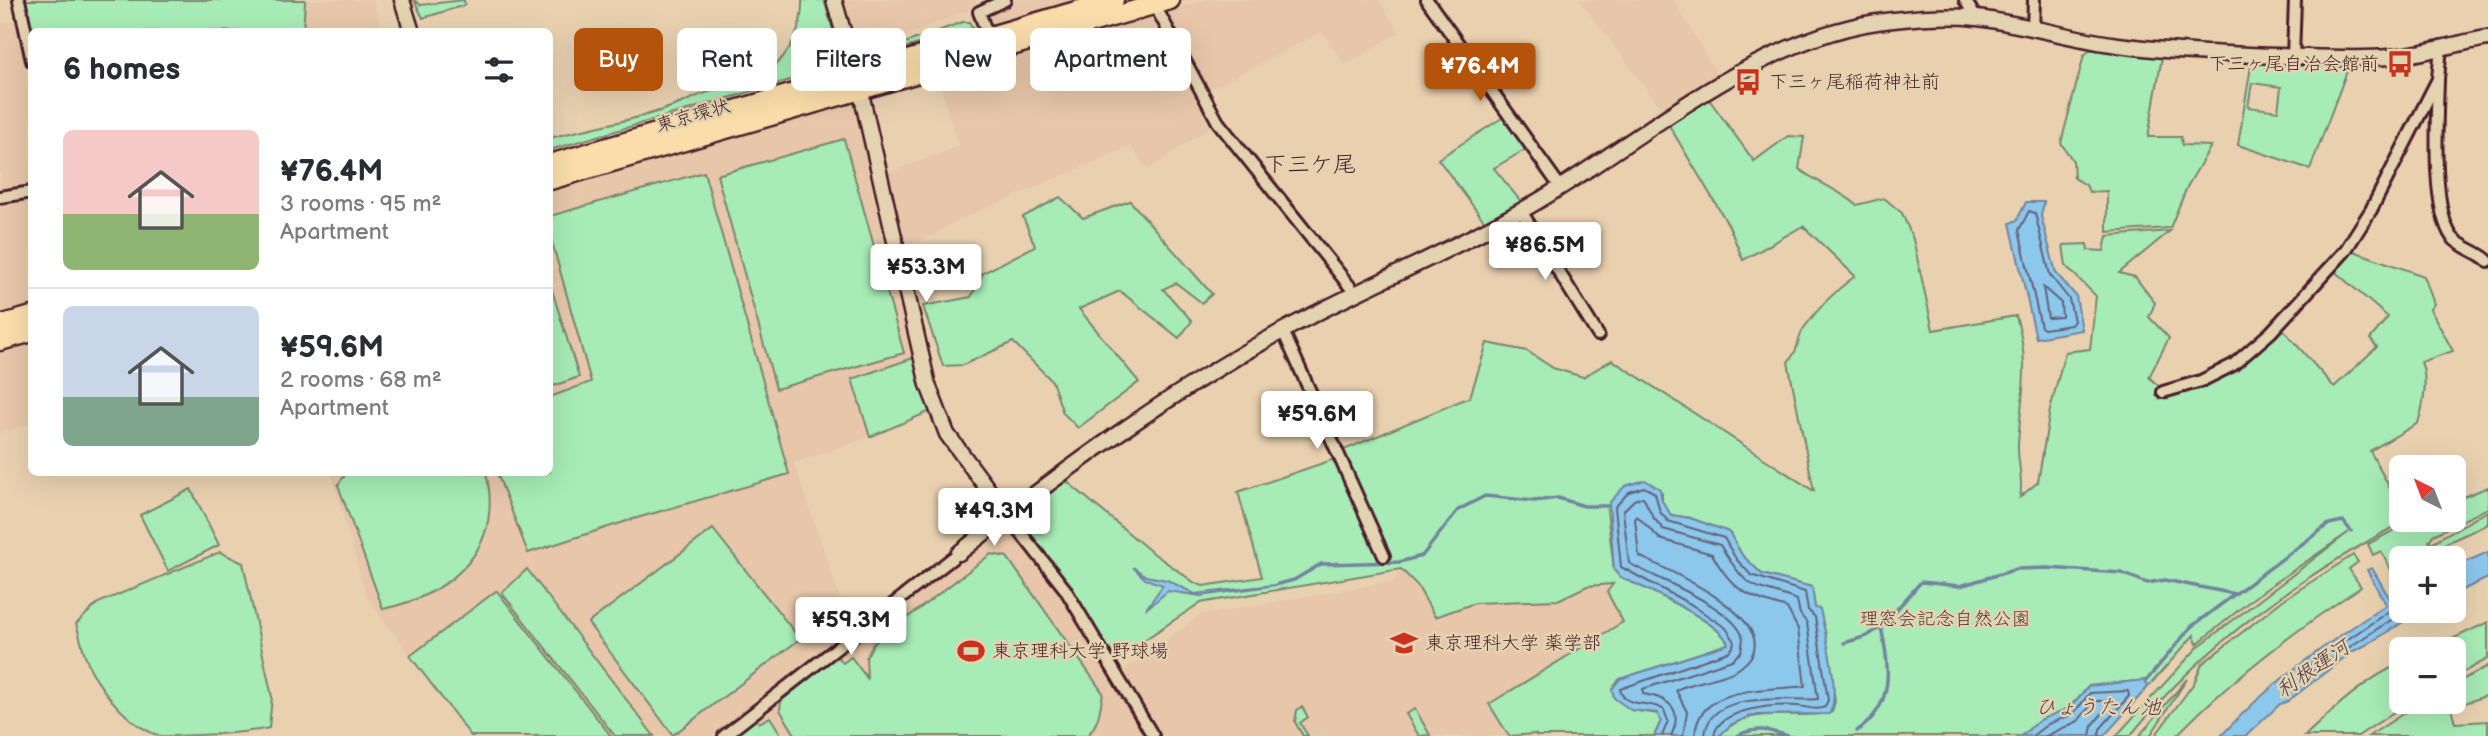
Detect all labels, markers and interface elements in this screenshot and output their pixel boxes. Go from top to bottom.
chip: Buy [574,28,663,91]
chip: Rent [677,28,777,91]
chip: Filters [791,28,906,91]
chip: New [920,28,1016,91]
chip: Apartment [1030,28,1191,91]
pin: ¥76.4M [1423,43,1537,103]
bus stop icon: 下三ヶ尾自治会館前 [2385,49,2415,79]
icon: filters [480,51,518,89]
text: 6 homes [63,52,180,88]
text: ¥76.4M [1440,52,1520,80]
place label: 下三ヶ尾自治会館前 [2208,53,2379,76]
bus stop icon: 下三ヶ尾稲荷神社前 [1733,67,1763,97]
place label: 下三ヶ尾稲荷神社前 [1769,71,1940,94]
street label: 東京環状 [653,94,733,138]
district label: 下三ケ尾 [1264,151,1356,179]
text: ¥76.4M [280,154,383,190]
icon: home [119,158,203,242]
text: 3 rooms · 95 m² [280,190,441,218]
text: Apartment [280,218,389,246]
pin: ¥86.5M [1488,222,1602,282]
text: ¥86.5M [1505,231,1585,259]
pin: ¥53.3M [869,244,983,304]
text: ¥53.3M [886,253,966,281]
text: ¥59.6M [280,330,384,366]
icon: home [119,334,203,418]
text: 2 rooms · 68 m² [280,366,442,394]
pin: ¥59.6M [1260,392,1374,451]
text: Apartment [280,394,389,422]
text: ¥59.6M [1277,400,1357,428]
north arrow [2389,455,2466,532]
map controls [2389,455,2466,714]
pin: ¥49.3M [937,489,1051,548]
text: ¥49.3M [954,497,1034,525]
button: + [2389,546,2466,623]
pin: ¥59.3M [794,598,908,657]
text: ¥59.3M [811,606,891,634]
park label: 理窓会記念自然公園 [1859,608,2031,631]
school or university icon: 東京理科大学 薬学部 [1389,628,1419,658]
place label: 東京理科大学 薬学部 [1425,632,1601,655]
water label: 利根運河 [2271,633,2357,703]
sports icon: 東京理科大学 野球場 [956,636,986,666]
button: − [2389,637,2466,714]
place label: 東京理科大学 野球場 [992,640,1168,663]
water label: ひょうたん池 [2035,695,2162,720]

